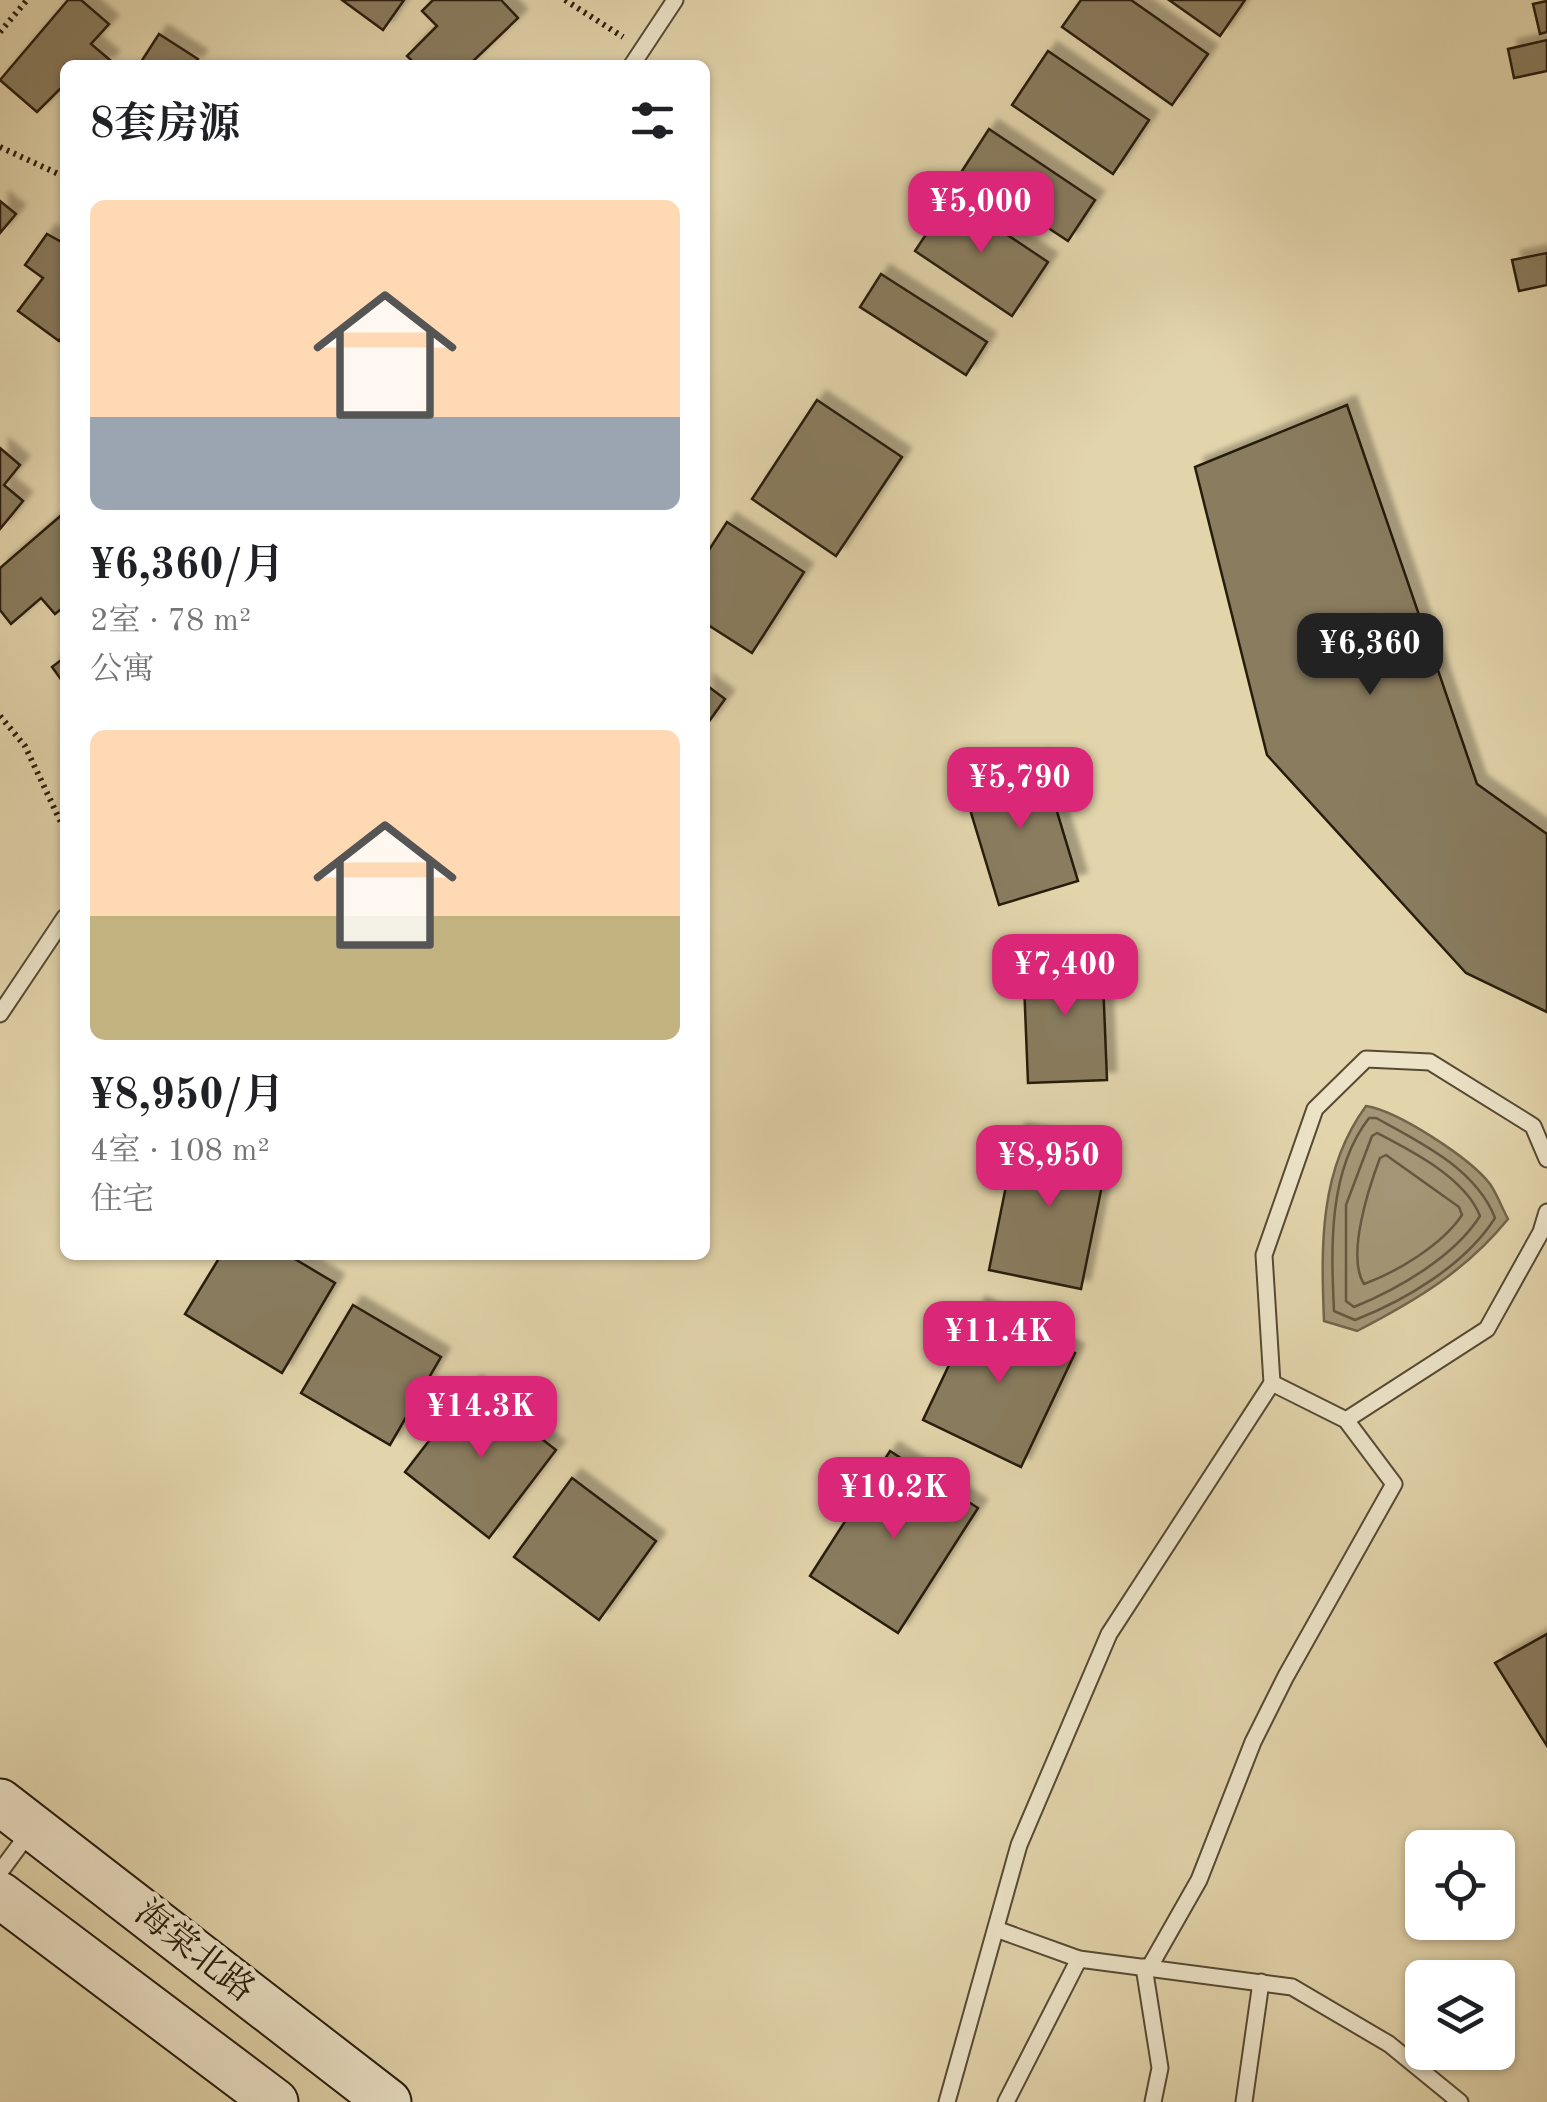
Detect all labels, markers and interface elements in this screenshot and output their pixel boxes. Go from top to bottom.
icon: filters [625,93,680,148]
text: 8套房源 [90,105,240,147]
pin: ¥5,000 [900,171,1062,256]
text: ¥5,000 [930,187,1032,219]
icon: home [295,265,475,445]
text: ¥6,360/月 [90,546,284,588]
text: 2室 · 78 m² [90,606,251,638]
pin: ¥6,360 [1289,613,1451,698]
text: ¥6,360 [1319,629,1421,661]
text: 公寓 [90,655,154,687]
pin: ¥5,790 [939,747,1101,832]
text: ¥5,790 [969,763,1071,795]
icon: home [295,795,475,975]
pin: ¥7,400 [984,934,1146,1019]
text: ¥7,400 [1014,950,1116,982]
text: ¥8,950/月 [90,1076,284,1118]
pin: ¥8,950 [968,1125,1130,1210]
text: 4室 · 108 m² [90,1136,270,1168]
text: ¥8,950 [998,1141,1100,1173]
text: 住宅 [90,1185,154,1217]
pin: ¥11.4K [918,1301,1080,1386]
text: ¥11.4K [945,1317,1053,1349]
pin: ¥14.3K [400,1376,562,1461]
text: ¥14.3K [427,1392,535,1424]
pin: ¥10.2K [813,1457,975,1542]
text: ¥10.2K [840,1473,948,1505]
map controls [1405,1830,1515,2070]
button: locate [1405,1830,1515,1940]
street label: 海棠北路 [128,1893,262,2009]
button: layers [1405,1960,1515,2070]

